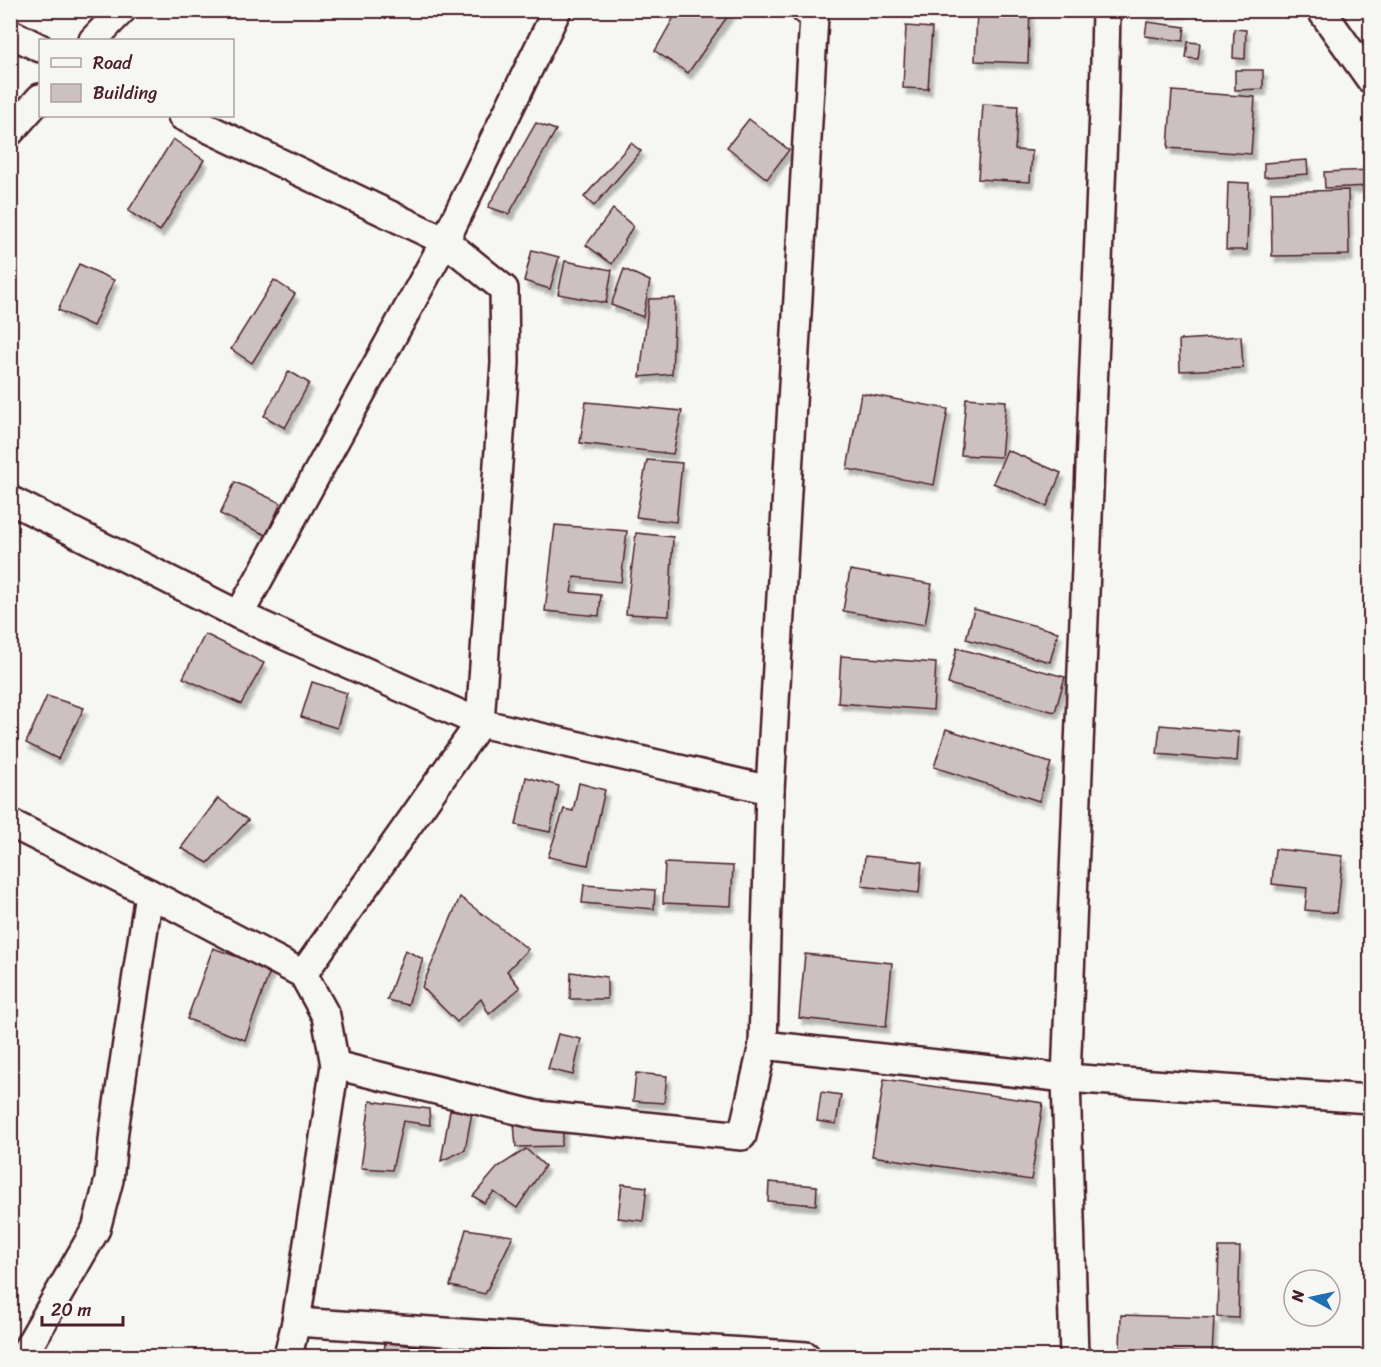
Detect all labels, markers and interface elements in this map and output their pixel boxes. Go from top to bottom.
legend [39,39,234,117]
text: Road [93,47,133,79]
text: Building [93,77,157,109]
north arrow [1282,1268,1342,1328]
text: N [1282,1288,1313,1304]
scale bar [42,1289,123,1327]
text: 20 m [51,1294,91,1326]

